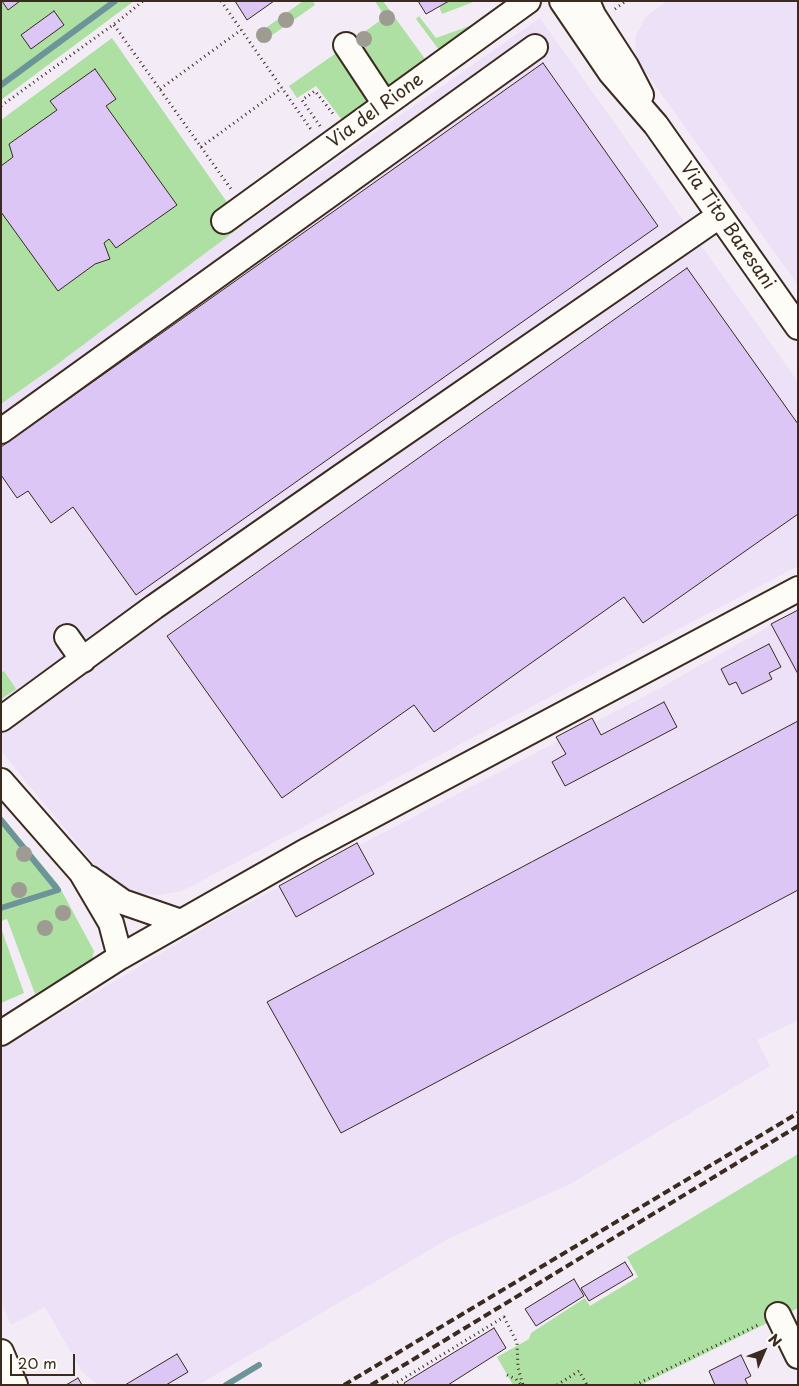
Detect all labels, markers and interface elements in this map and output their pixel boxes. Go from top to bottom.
street label: Via del Rione [324,69,428,153]
street label: Via Tito Baresani [675,158,779,294]
north arrow [739,1326,789,1376]
text: N [764,1329,787,1352]
scale bar [12,1344,78,1376]
text: 20 m [18,1351,57,1374]

